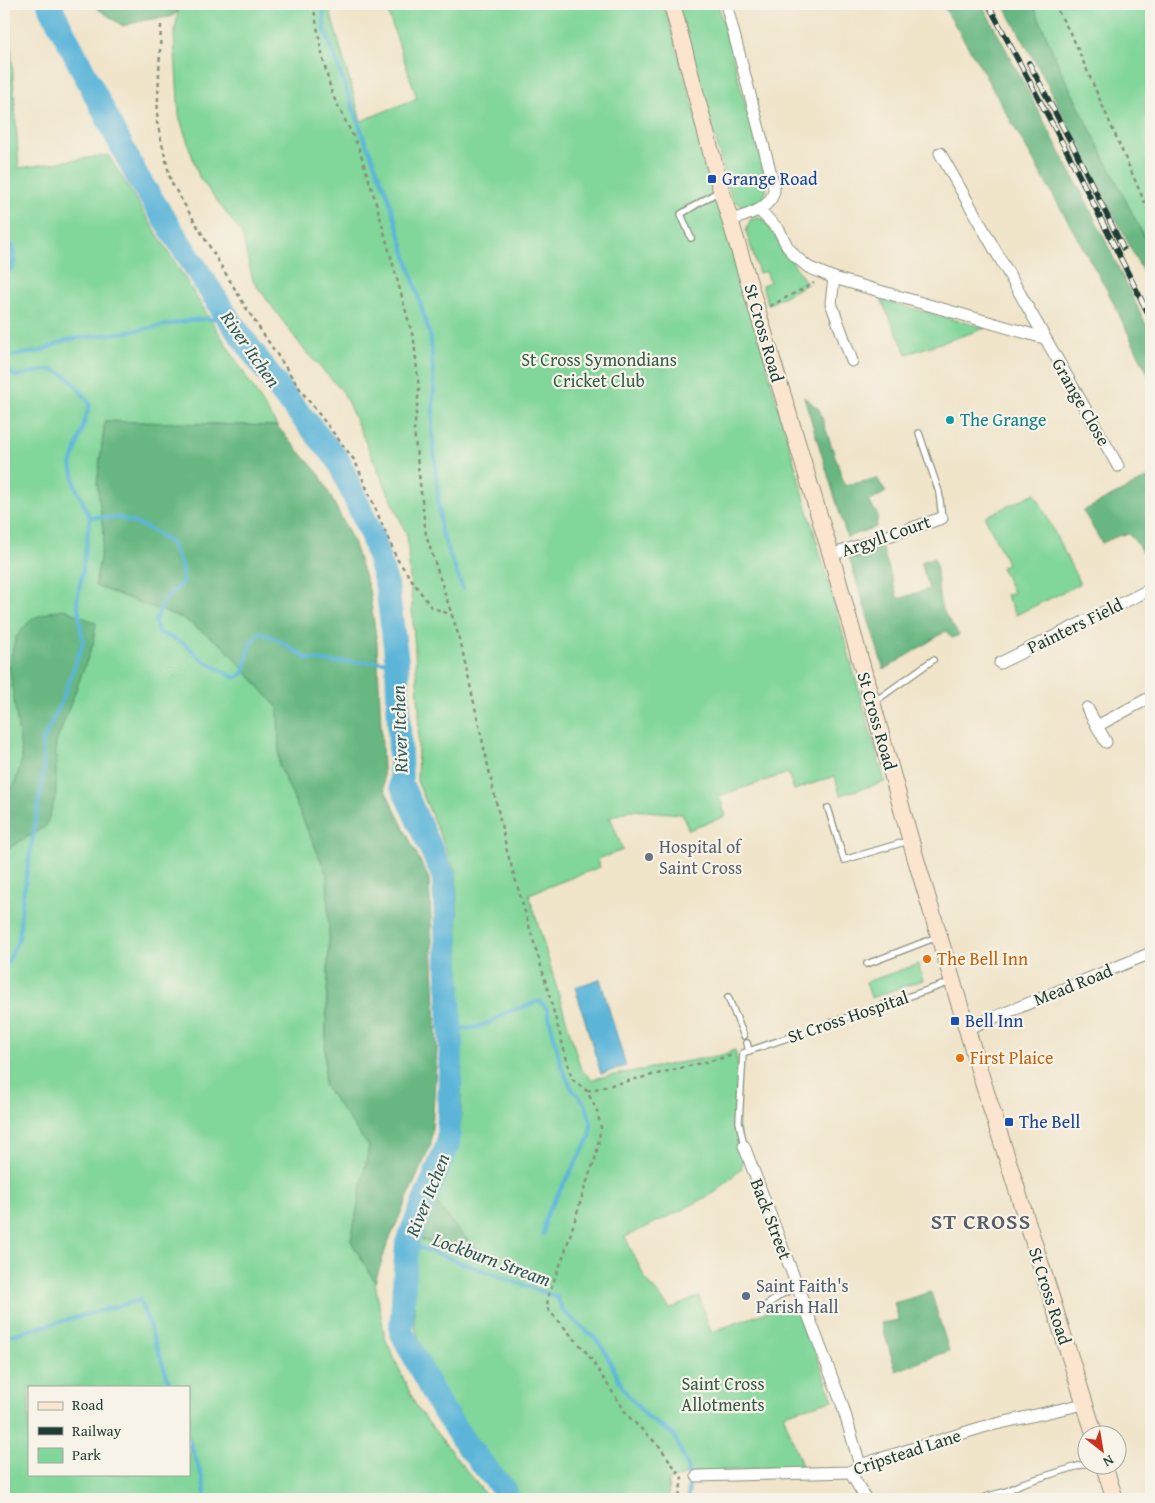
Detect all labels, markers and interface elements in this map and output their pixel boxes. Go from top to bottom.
place label: Grange Road [722,165,818,192]
marker: Grange Road [706,173,718,185]
street label: St Cross Road [738,281,792,386]
water label: River Itchen [214,304,288,393]
park label: St Cross Symondians Cricket Club [521,346,677,394]
street label: Grange Close [1045,353,1117,451]
place label: The Grange [960,406,1046,433]
marker: The Grange [944,414,956,426]
street label: Argyll Court [838,507,935,563]
street label: Painters Field [1022,591,1128,660]
street label: St Cross Road [851,669,905,774]
water label: River Itchen [383,684,415,774]
place label: Hospital of Saint Cross [659,833,743,881]
marker: Hospital of Saint Cross [643,851,655,863]
place label: The Bell Inn [937,945,1028,972]
marker: The Bell Inn [921,953,933,965]
street label: Mead Road [1029,956,1117,1013]
street label: St Cross Hospital [784,983,912,1050]
place label: Bell Inn [965,1007,1023,1034]
marker: Bell Inn [949,1015,961,1027]
place label: First Plaice [970,1044,1053,1071]
marker: First Plaice [954,1052,966,1064]
place label: The Bell [1019,1108,1080,1135]
marker: The Bell [1003,1116,1015,1128]
water label: River Itchen [397,1149,457,1242]
street label: Back Street [744,1174,800,1264]
district label: ST CROSS [931,1205,1031,1237]
water label: Lockburn Stream [428,1224,555,1293]
street label: St Cross Road [1022,1244,1079,1348]
place label: Saint Faith's Parish Hall [756,1272,849,1320]
marker: Saint Faith's Parish Hall [740,1290,752,1302]
park label: Saint Cross Allotments [681,1370,765,1418]
legend [28,1386,190,1476]
text: Road [72,1394,103,1415]
text: Railway [72,1420,122,1441]
street label: Cripstead Lane [849,1421,964,1482]
north arrow [1078,1426,1128,1476]
text: Park [72,1444,101,1465]
text: N [1099,1450,1118,1472]

